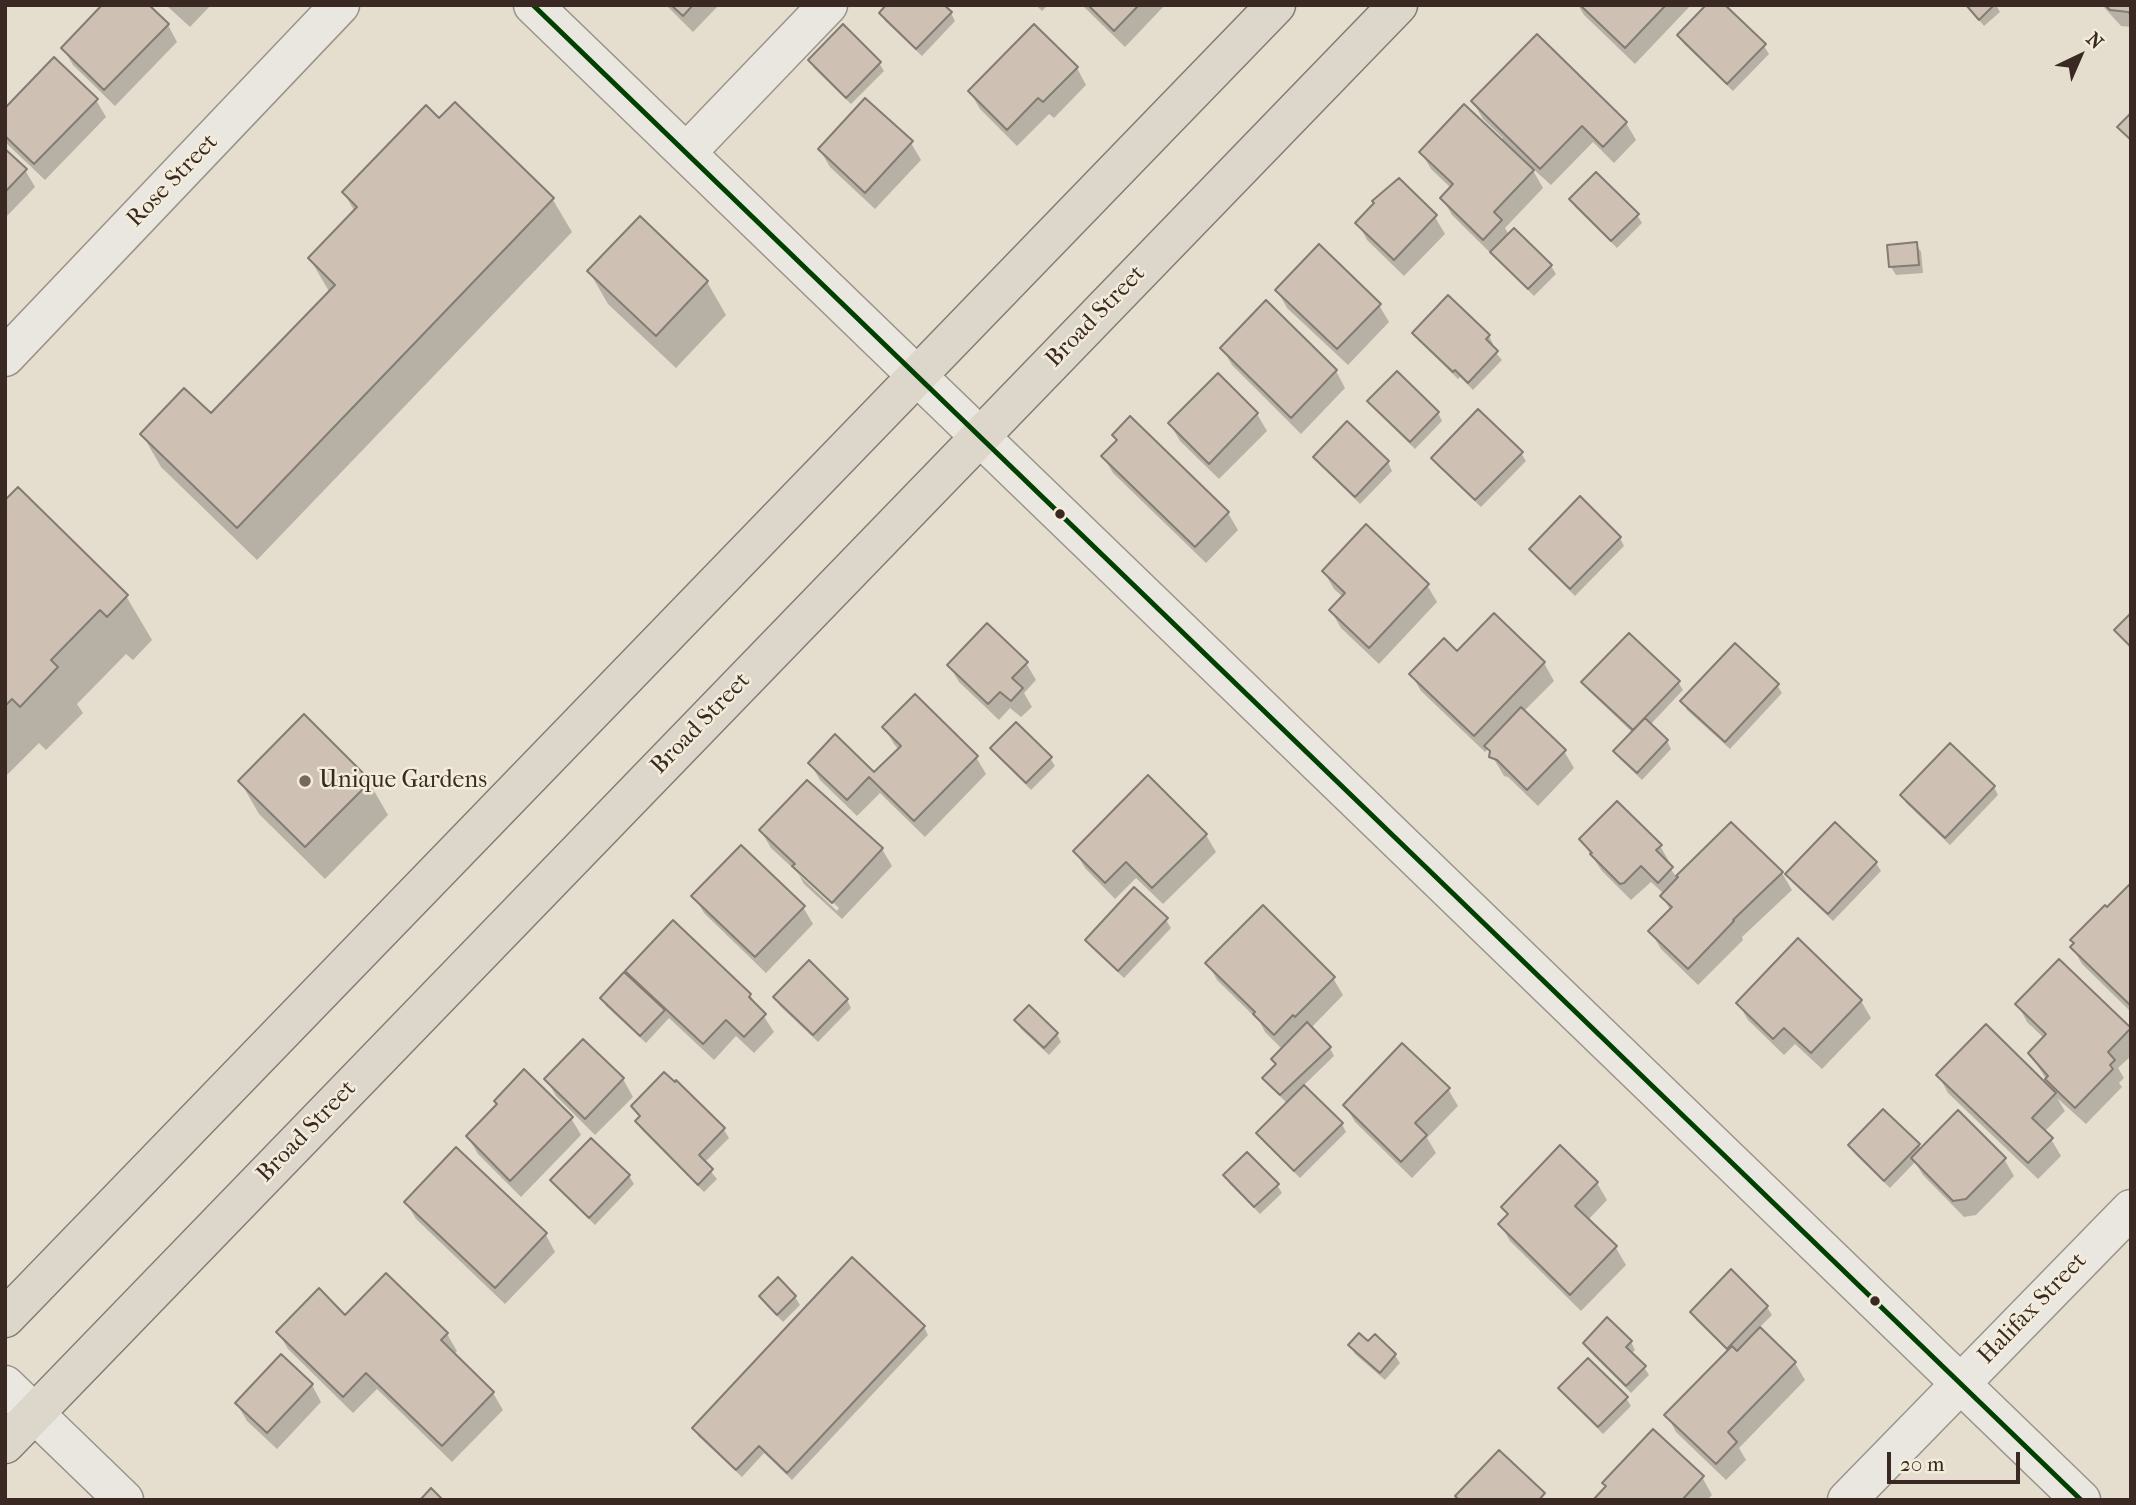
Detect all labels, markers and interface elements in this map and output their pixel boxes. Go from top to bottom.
north arrow [2045,21,2115,91]
text: N [2082,28,2107,54]
street label: Rose Street [121,128,225,234]
street label: Broad Street [1040,260,1152,374]
unlabelled marker [1053,507,1067,521]
street label: Broad Street [645,667,757,781]
place label: Unique Gardens [319,767,487,795]
marker: Unique Gardens [297,773,313,789]
street label: Broad Street [251,1075,363,1189]
street label: Halifax Street [1973,1247,2093,1371]
unlabelled marker [1868,1294,1882,1308]
scale bar [1891,1438,2024,1482]
text: 20 m [1900,1452,1944,1476]

